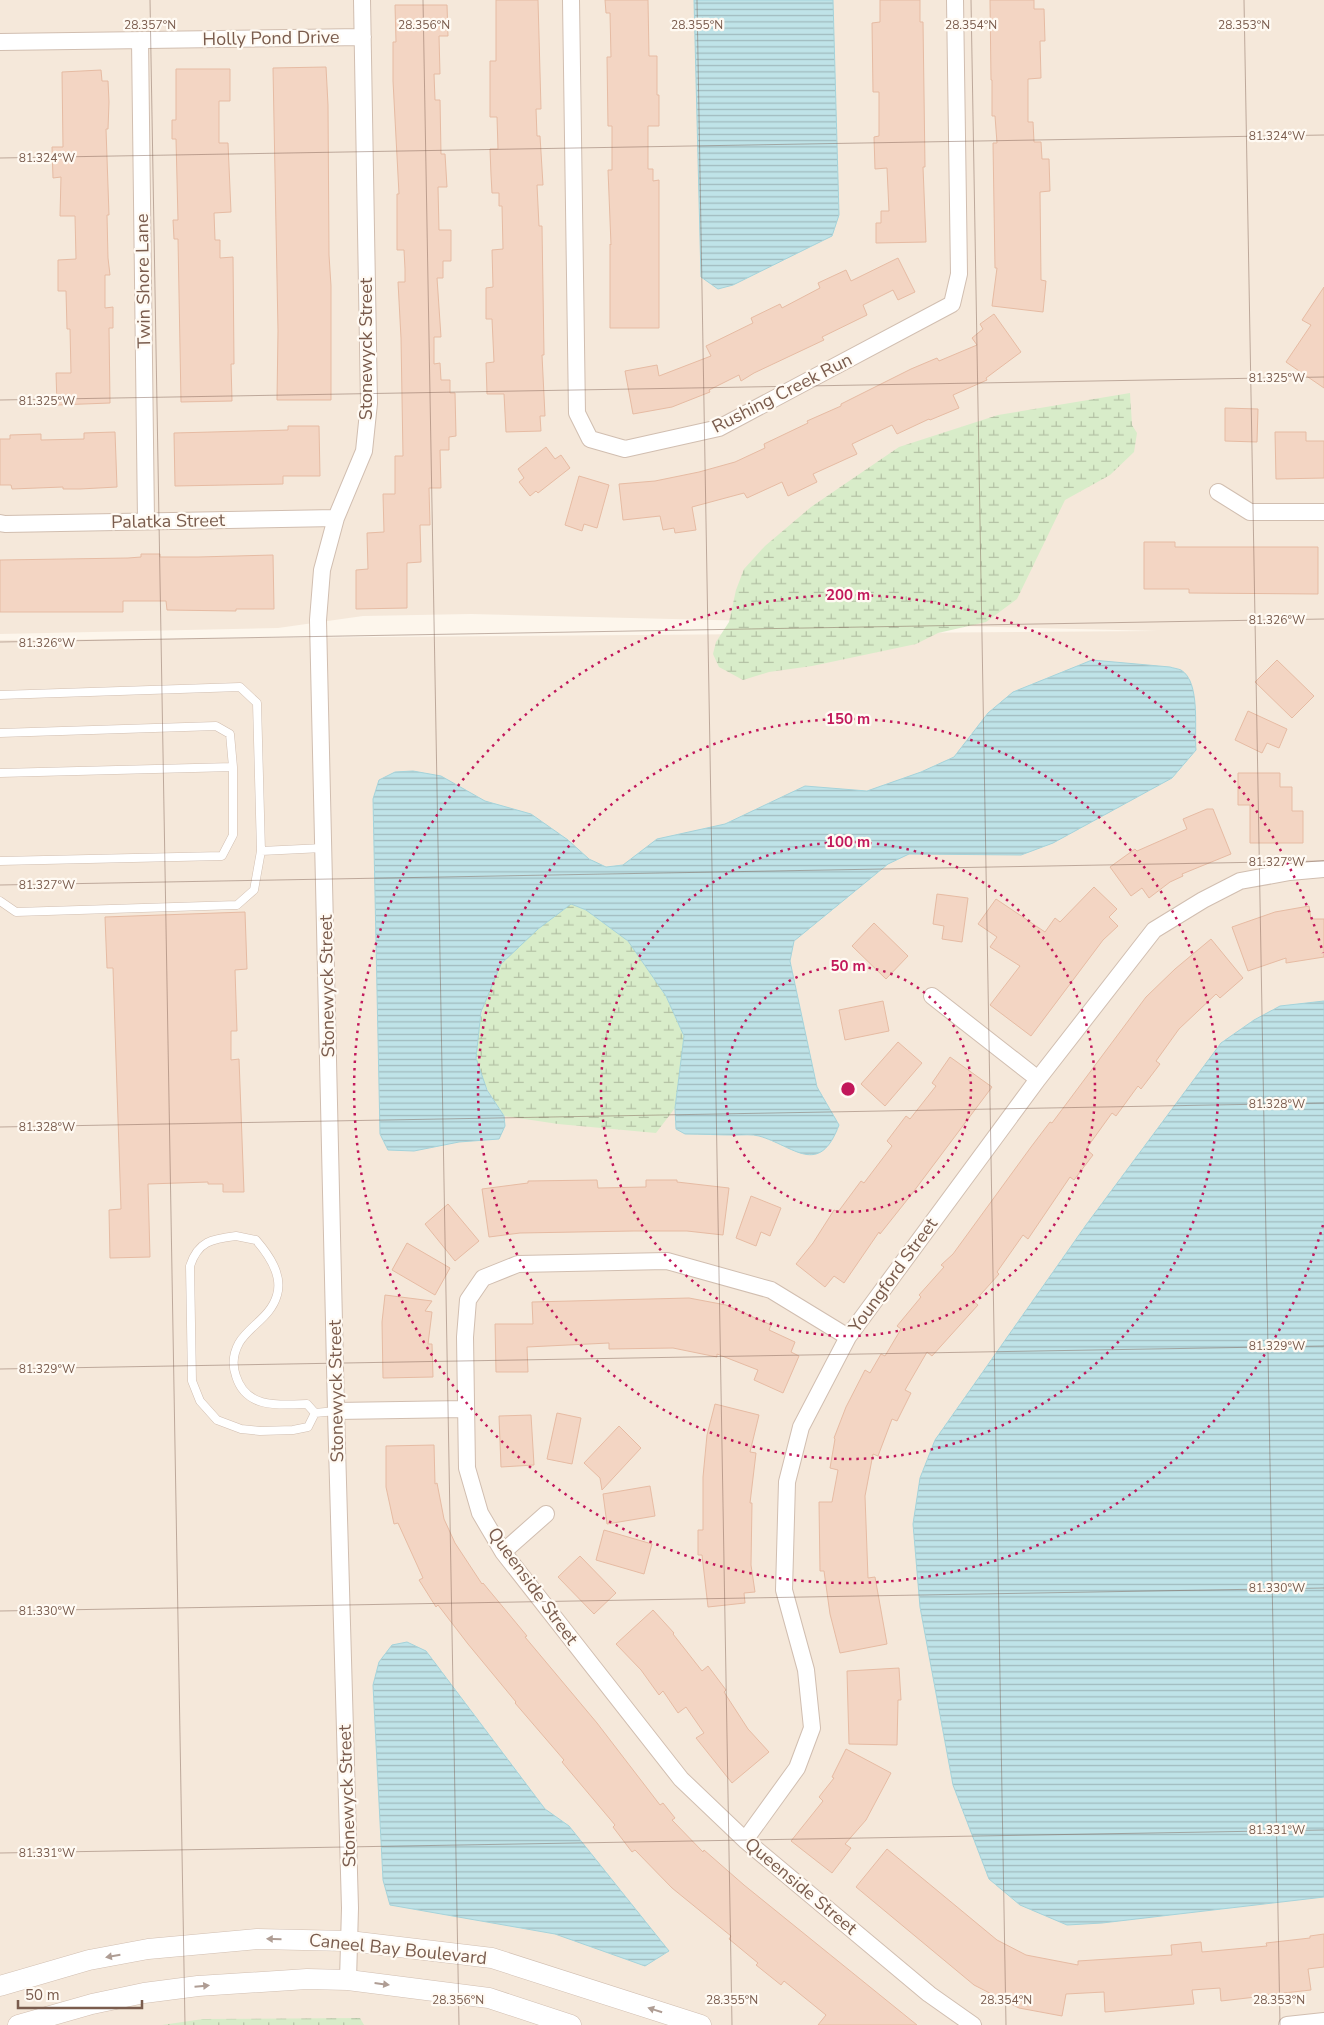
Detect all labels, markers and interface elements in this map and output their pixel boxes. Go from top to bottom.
text: 28.357°N [124,17,176,33]
text: 28.356°N [398,17,450,33]
text: 28.355°N [671,17,723,33]
text: 28.354°N [945,17,997,33]
text: 28.353°N [1218,17,1270,33]
street label: Holly Pond Drive [202,25,340,51]
text: 81.324°W [1249,128,1305,144]
text: 81.324°W [19,150,75,166]
street label: Twin Shore Lane [130,213,156,349]
street label: Stonewyck Street [354,277,378,420]
street label: Rushing Creek Run [708,347,856,439]
text: 81.325°W [1249,370,1305,386]
text: 81.325°W [19,393,75,409]
street label: Palatka Street [111,508,226,534]
text: 200 m [826,585,870,605]
text: 81.326°W [1249,612,1305,628]
text: 81.326°W [19,635,75,651]
text: 150 m [826,709,870,729]
text: 100 m [826,832,870,852]
text: 81.327°W [1249,854,1305,870]
text: 81.327°W [19,877,75,893]
street label: Stonewyck Street [314,914,340,1058]
text: 50 m [830,956,866,976]
centre of rings [839,1080,857,1098]
text: 81.328°W [1249,1096,1305,1112]
text: 81.328°W [19,1119,75,1135]
street label: Youngford Street [843,1212,943,1338]
street label: Stonewyck Street [323,1319,349,1463]
text: 81.329°W [1249,1338,1305,1354]
text: 81.329°W [19,1361,75,1377]
street label: Queenside Street [482,1522,584,1650]
text: 81.330°W [1249,1580,1305,1596]
text: 81.330°W [19,1603,75,1619]
street label: Stonewyck Street [332,1724,361,1868]
text: 81.331°W [1249,1822,1305,1838]
street label: Queenside Street [740,1832,863,1941]
text: 81.331°W [19,1845,75,1861]
street label: Caneel Bay Boulevard [308,1928,488,1970]
one-way arrow [266,1935,282,1943]
one-way arrow [105,1952,120,1960]
scale bar [18,1978,141,2010]
one-way arrow [194,1981,210,1989]
one-way arrow [374,1981,390,1989]
text: 50 m [25,1985,60,2005]
text: 28.356°N [432,1992,484,2008]
text: 28.355°N [706,1992,758,2008]
text: 28.354°N [980,1992,1032,2008]
text: 28.353°N [1253,1992,1305,2008]
one-way arrow [647,2006,662,2014]

